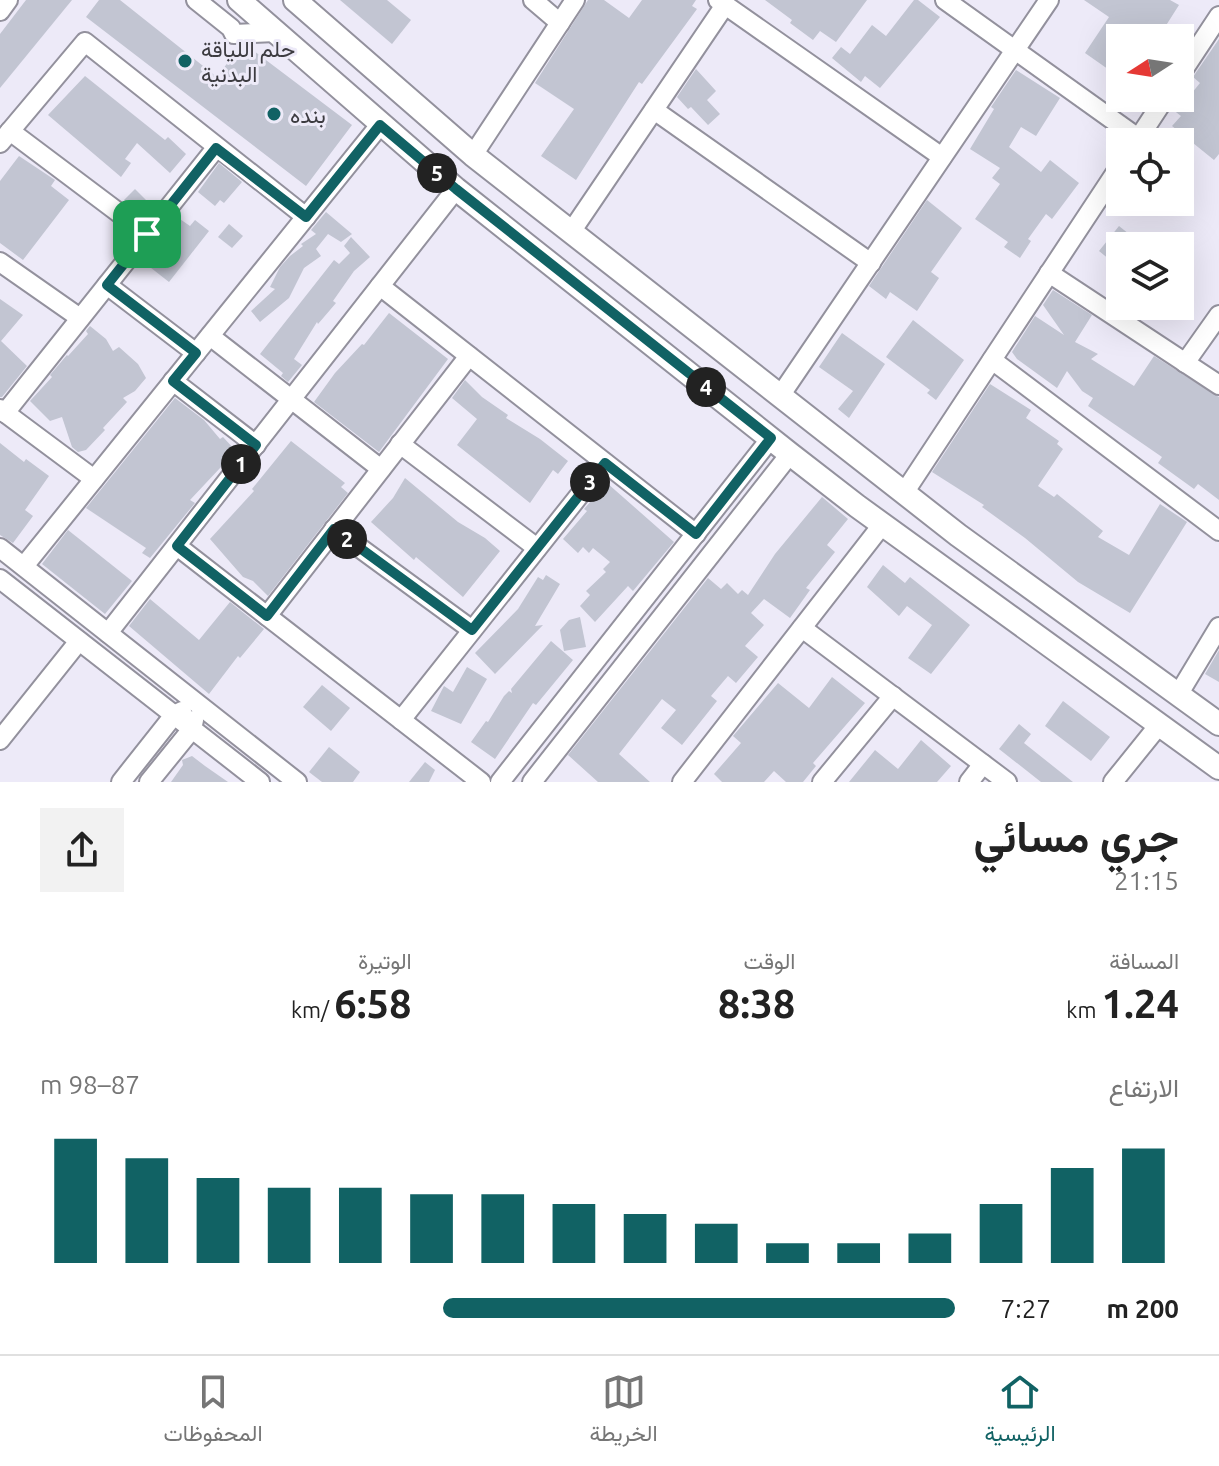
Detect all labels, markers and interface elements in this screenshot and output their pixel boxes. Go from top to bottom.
north arrow [1106,24,1194,112]
map controls [1106,24,1194,320]
place label: حلم اللياقة البدنية [201,36,295,87]
marker: حلم اللياقة البدنية [176,52,194,70]
place label: بنده [290,102,326,128]
marker: بنده [265,105,283,123]
button: locate [1106,128,1194,216]
pin: 5 [417,153,457,193]
text: 5 [431,160,443,185]
pin [113,200,181,268]
icon: arrive [125,212,169,256]
button: layers [1106,232,1194,320]
pin: 4 [686,367,726,407]
text: 4 [700,374,712,399]
pin: 1 [221,444,261,484]
text: 1 [235,451,247,476]
pin: 3 [570,462,610,502]
text: 3 [584,469,596,494]
pin: 2 [327,519,367,559]
text: 2 [341,526,353,551]
button: share [40,808,124,892]
text: جري مسائي [973,811,1179,860]
text: 21:15 [1114,866,1179,895]
text: الوتيرة [358,948,412,973]
text: الوقت [744,948,795,973]
text: المسافة [1109,948,1179,973]
text: 6:58 [334,981,412,1026]
text: 8:38 [718,981,795,1026]
text: 1.24 [1101,981,1179,1026]
text: /km [291,997,334,1022]
text: km [1066,997,1101,1022]
text: 87–98 m [40,1070,140,1099]
text: الارتفاع [1108,1073,1179,1102]
text: 7:27 [1001,1294,1051,1323]
text: 200 m [1106,1294,1179,1323]
tab: المحفوظات [163,1370,263,1453]
tab: الخريطة [589,1370,658,1453]
tab: الرئيسية [984,1370,1056,1453]

